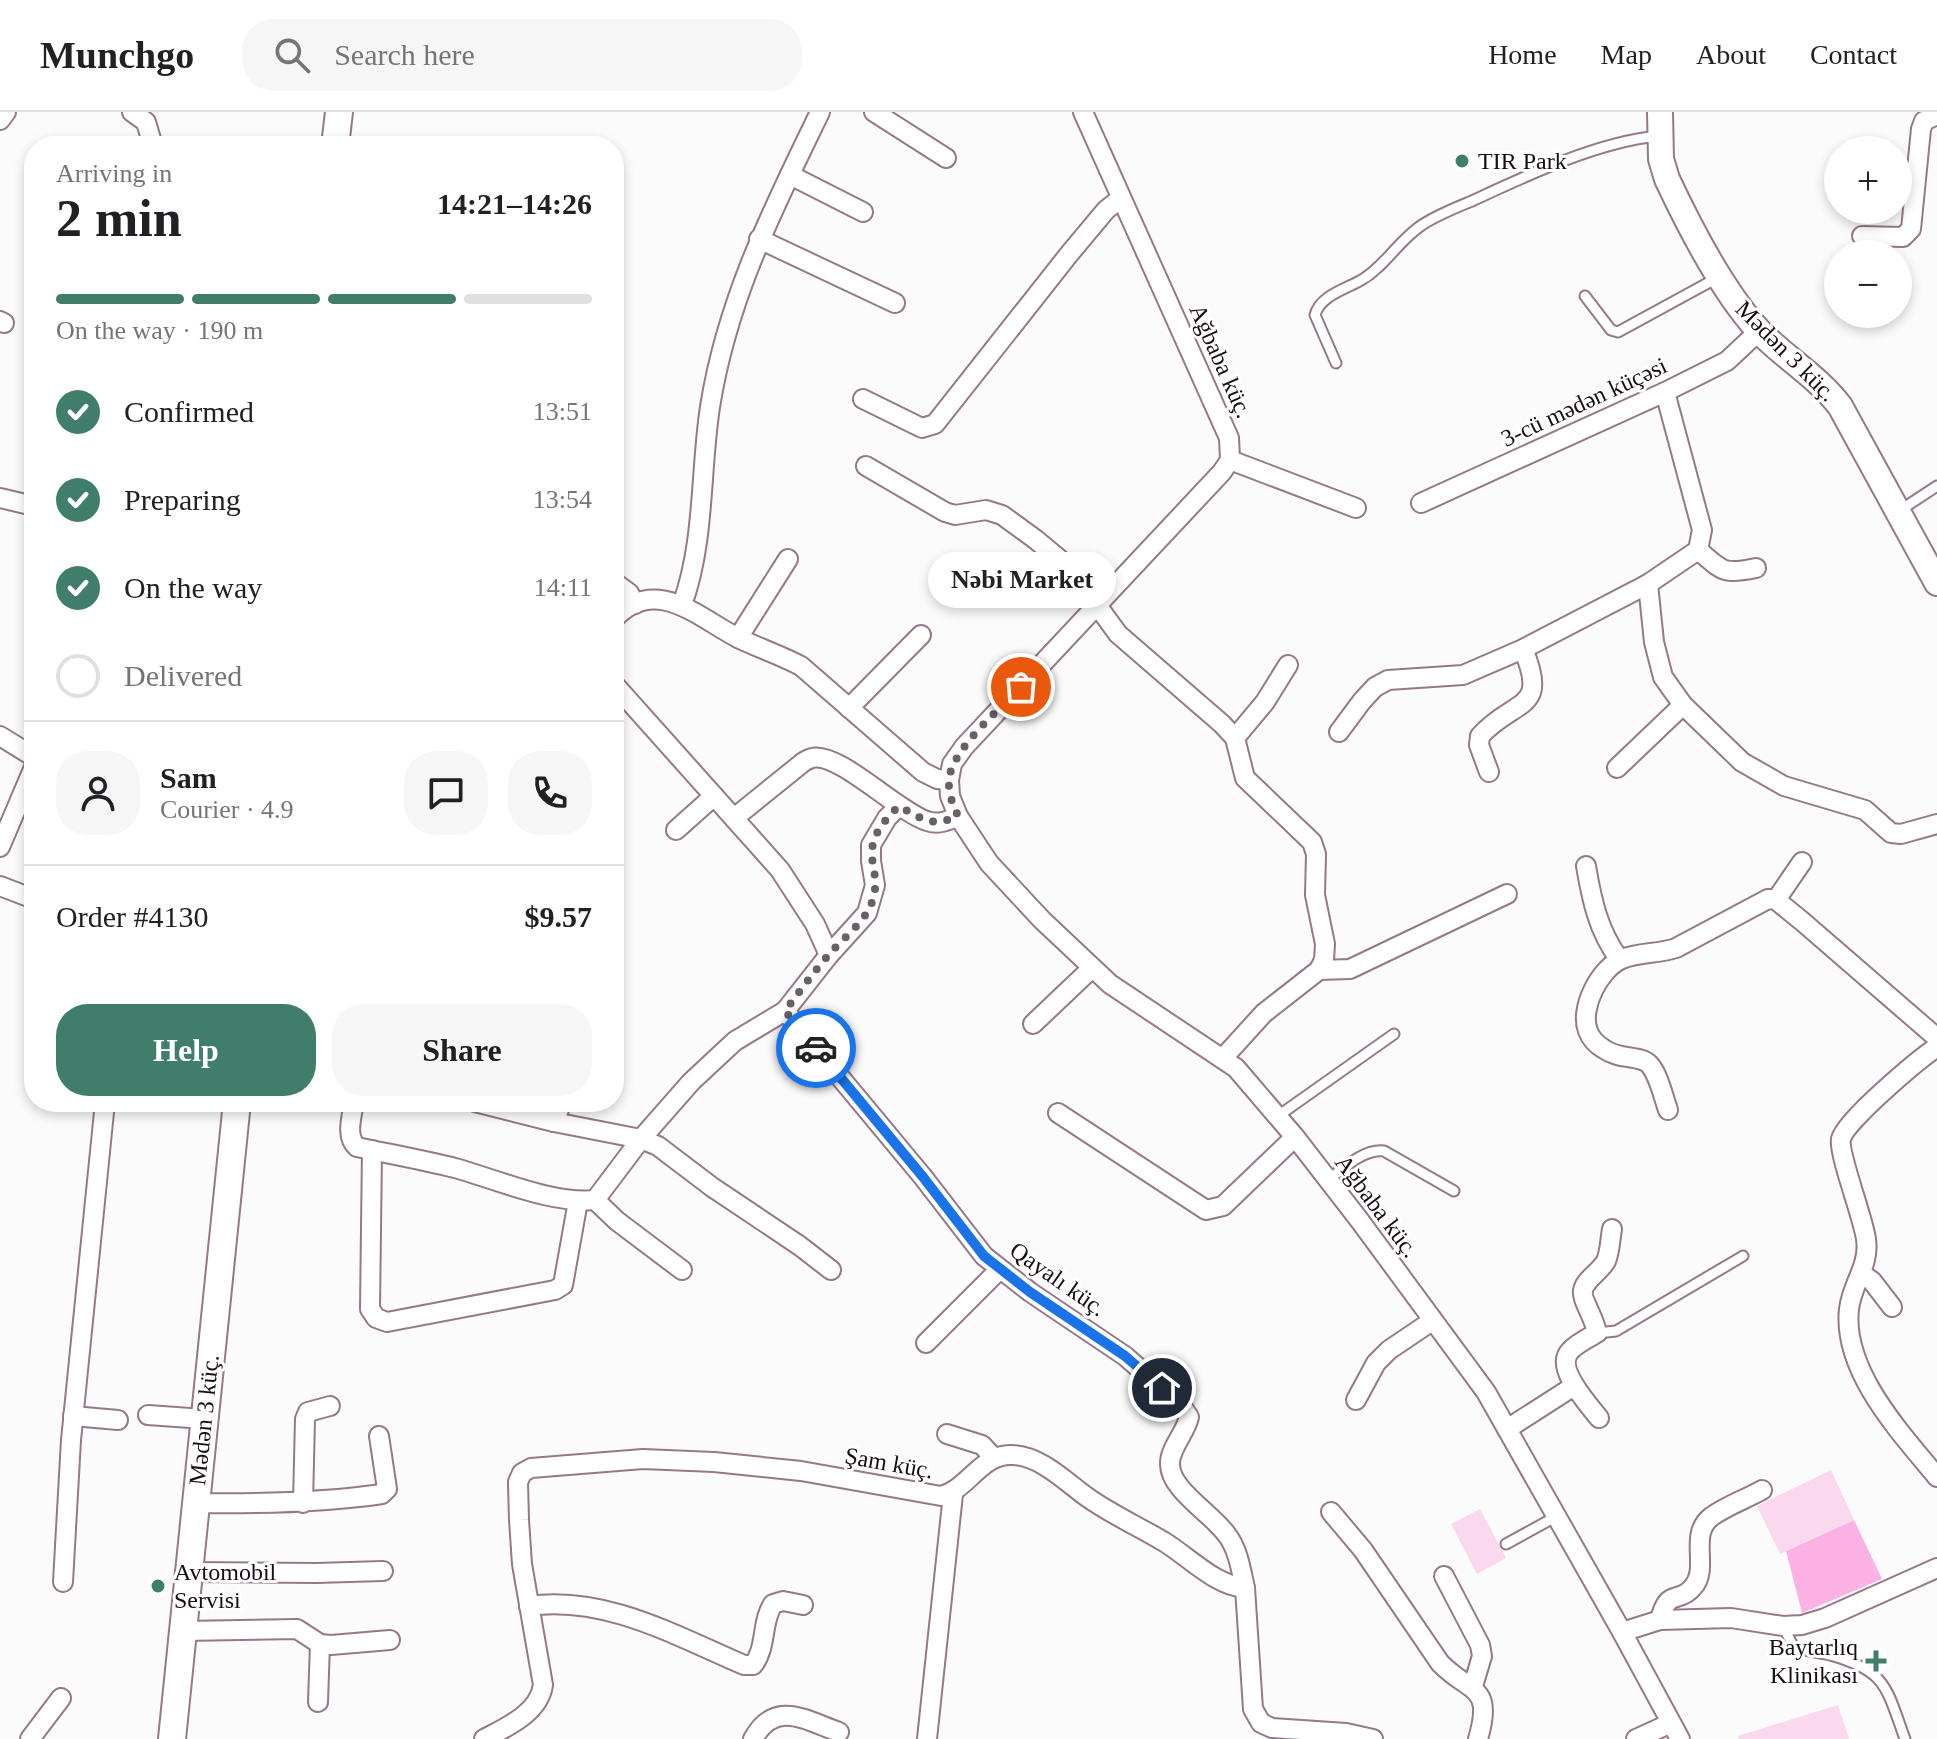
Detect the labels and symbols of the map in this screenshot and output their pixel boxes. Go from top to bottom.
place label: TIR Park [1478,148,1567,174]
marker: TIR Park [1453,152,1471,170]
street label: Mədən 3 küç. [1730,295,1842,407]
street label: Ağbaba küç. [1184,300,1258,422]
street label: 3-cü mədən küçəsi [1497,352,1671,452]
callout: Nəbi Market [927,551,1115,607]
pin [987,653,1055,721]
courier [776,1008,856,1088]
street label: Ağbaba küç. [1330,1150,1424,1262]
street label: Qayalı küç. [1005,1237,1111,1321]
street label: Mədən 3 küç. [184,1353,224,1487]
pin [1128,1354,1196,1422]
street label: Şam küç. [843,1442,935,1484]
place label: Avtomobil Servisi [174,1559,277,1613]
marker: Avtomobil Servisi [149,1577,167,1595]
place label: Baytarlıq Klinikası [1769,1634,1858,1688]
marker: Baytarlıq Klinikası [1865,1650,1887,1672]

